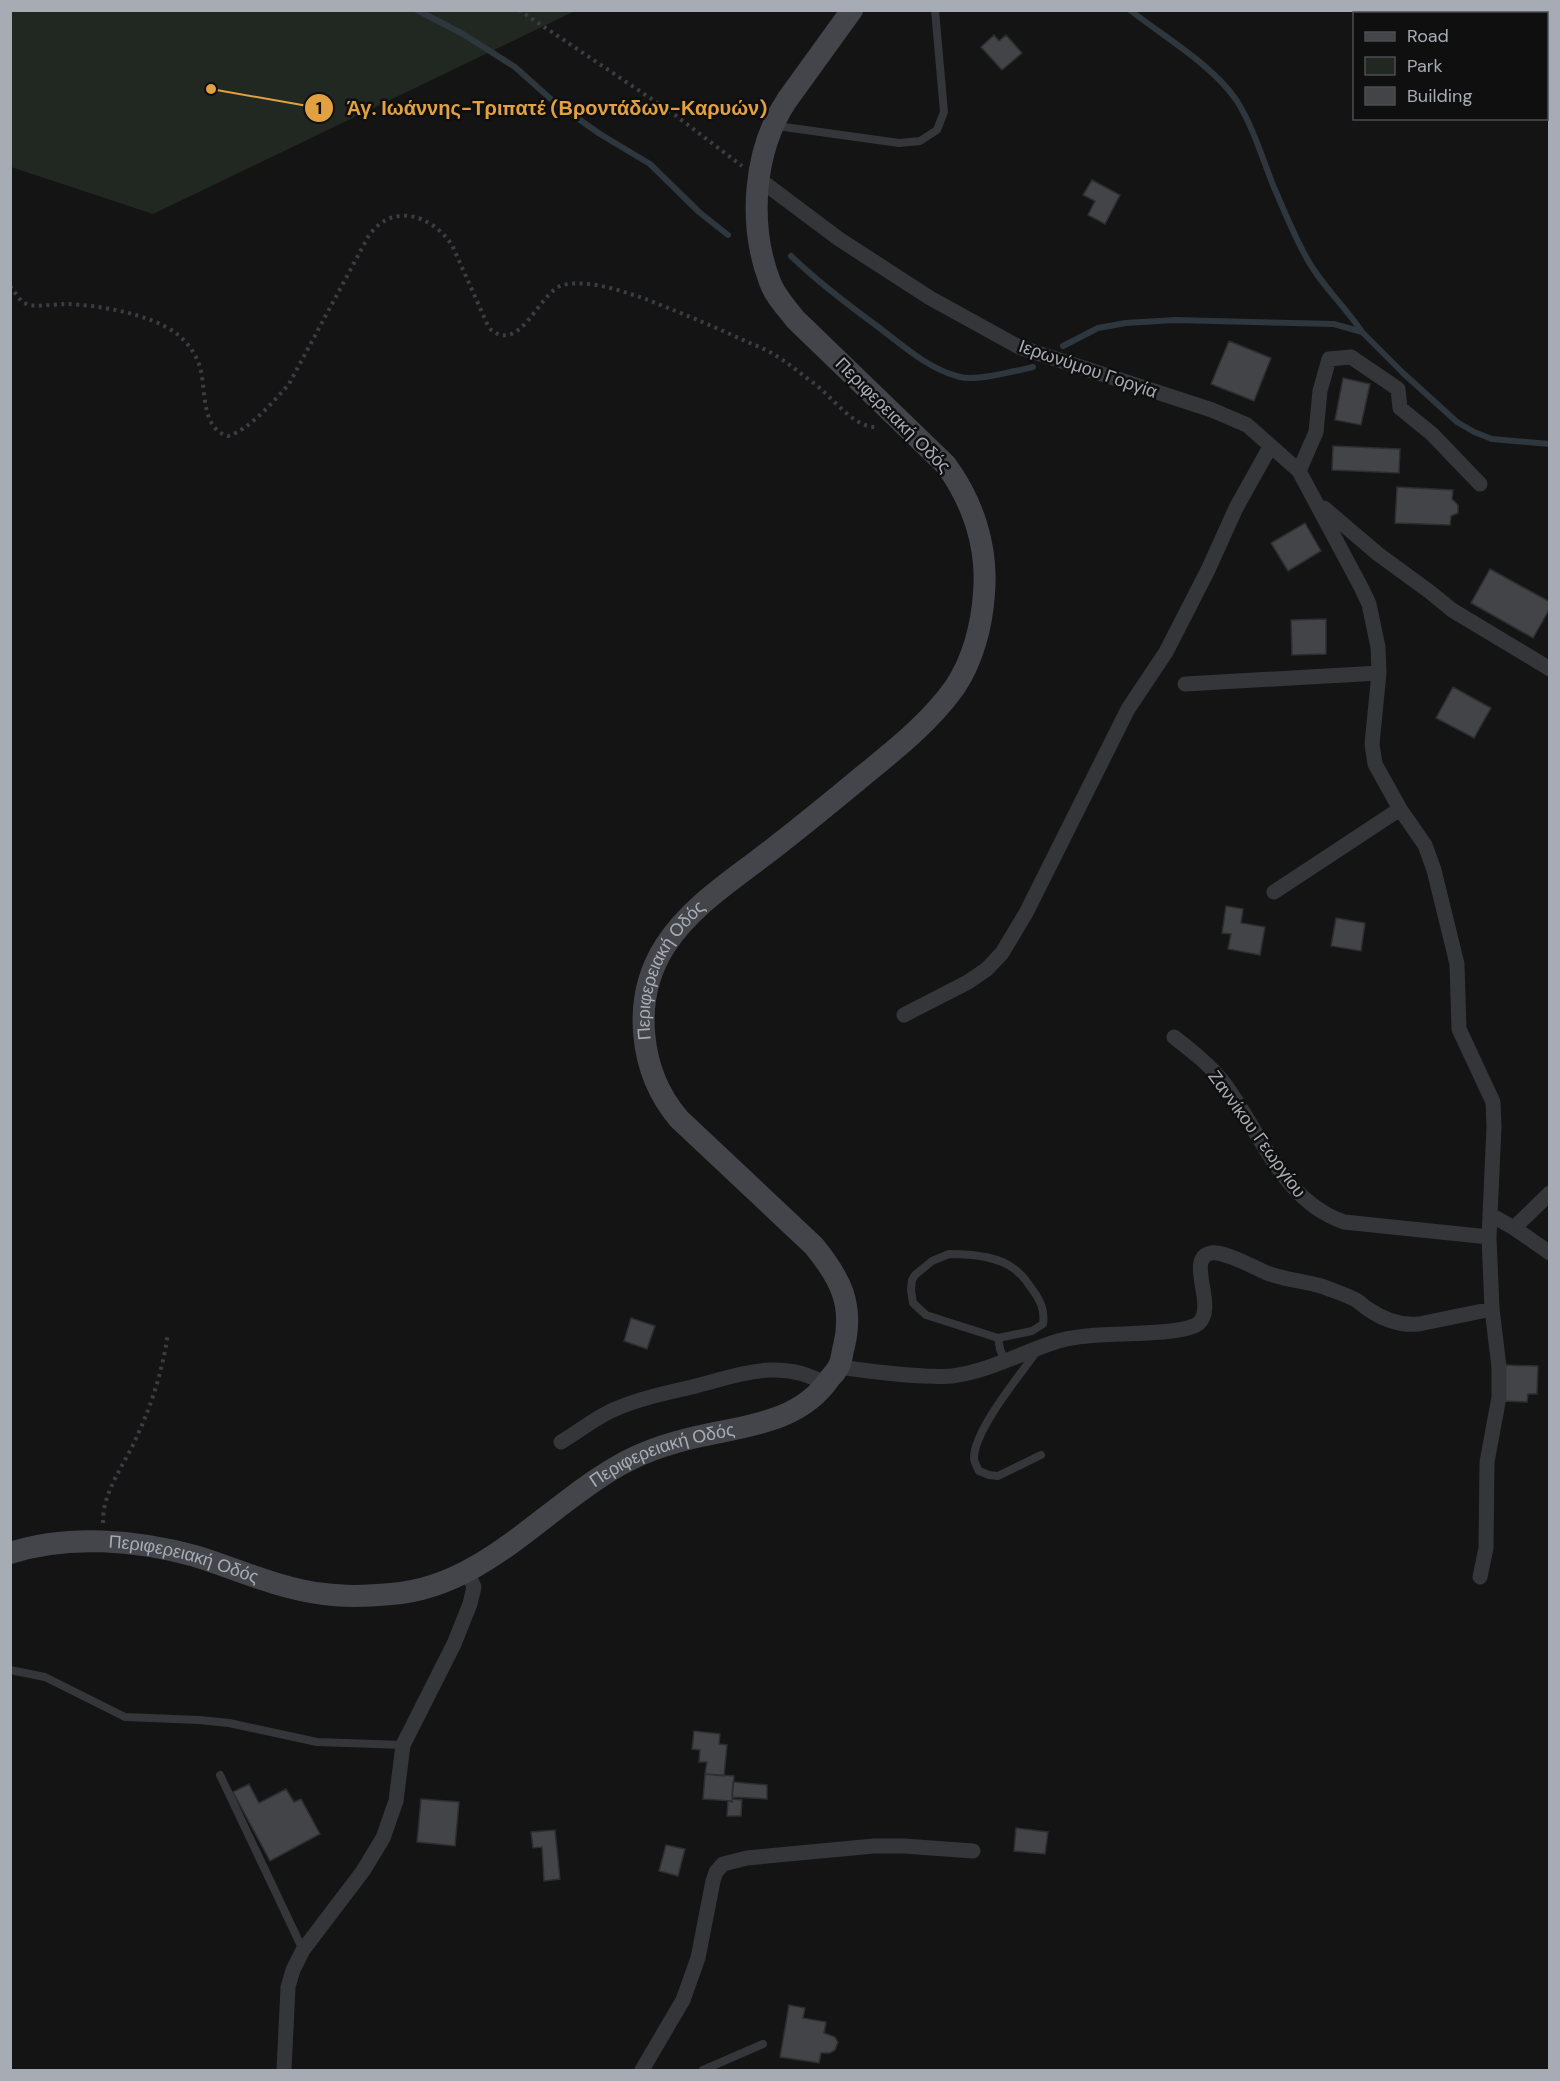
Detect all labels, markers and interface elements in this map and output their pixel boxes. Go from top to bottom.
legend [1353,12,1548,120]
text: Road [1407,24,1449,48]
text: Park [1407,54,1443,78]
text: Building [1407,84,1472,108]
callout: Άγ. Ιωάννης-Τριπατέ (Βροντάδων-Καρυών) [304,89,779,127]
text: Άγ. Ιωάννης-Τριπατέ (Βροντάδων-Καρυών) [347,95,767,121]
text: 1 [316,96,322,120]
street label: Ιερωνύμου Γοργία [1016,334,1160,404]
street label: Περιφερειακή Οδός [830,352,956,478]
street label: Περιφερειακή Οδός [632,895,710,1041]
street label: Ζαννίκου Γεωργίου [1203,1065,1311,1203]
street label: Περιφερειακή Οδός [585,1417,737,1493]
street label: Περιφερειακή Οδός [108,1530,262,1589]

